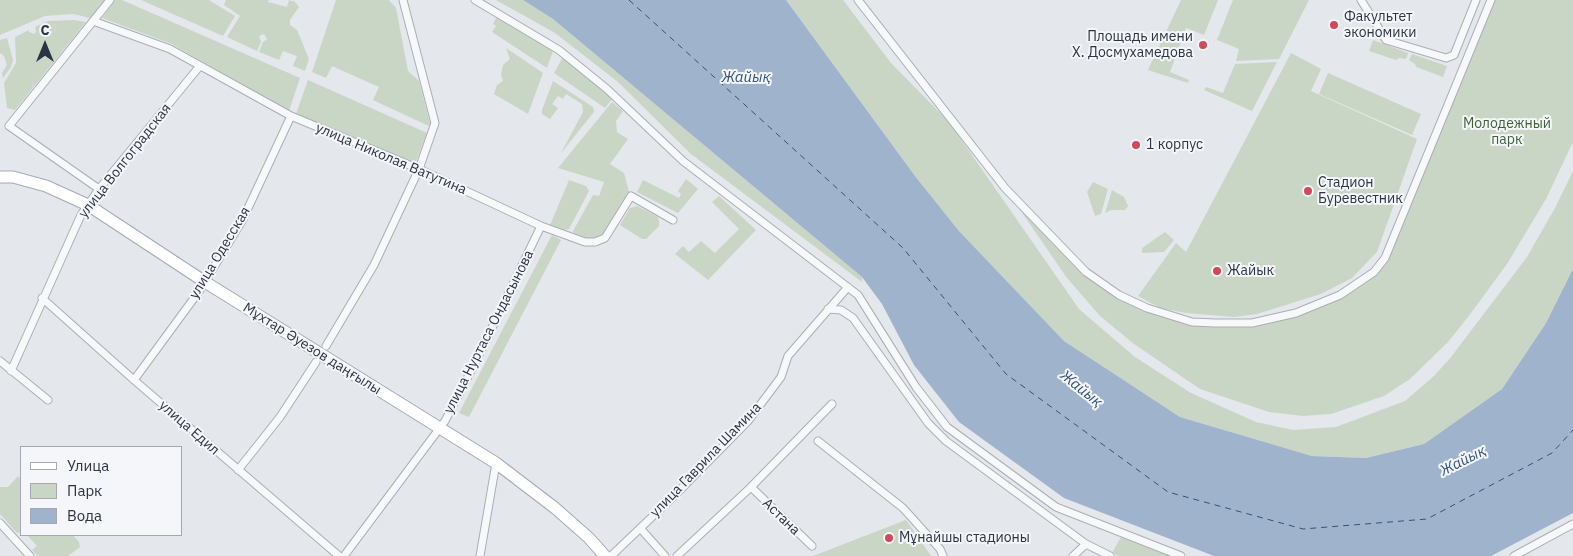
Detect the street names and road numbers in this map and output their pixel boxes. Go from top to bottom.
street label: улица Волгоградская [75,100,175,222]
street label: улица Николая Ватутина [313,120,469,198]
street label: улица Одесская [186,204,254,302]
street label: улица Нуртаса Ондасынова [440,248,538,416]
street label: Мұхтар Әуезов даңғылы [240,299,384,399]
street label: улица Едил [155,397,223,459]
street label: улица Гаврила Шамина [647,399,765,521]
street label: Астана [759,495,803,539]

